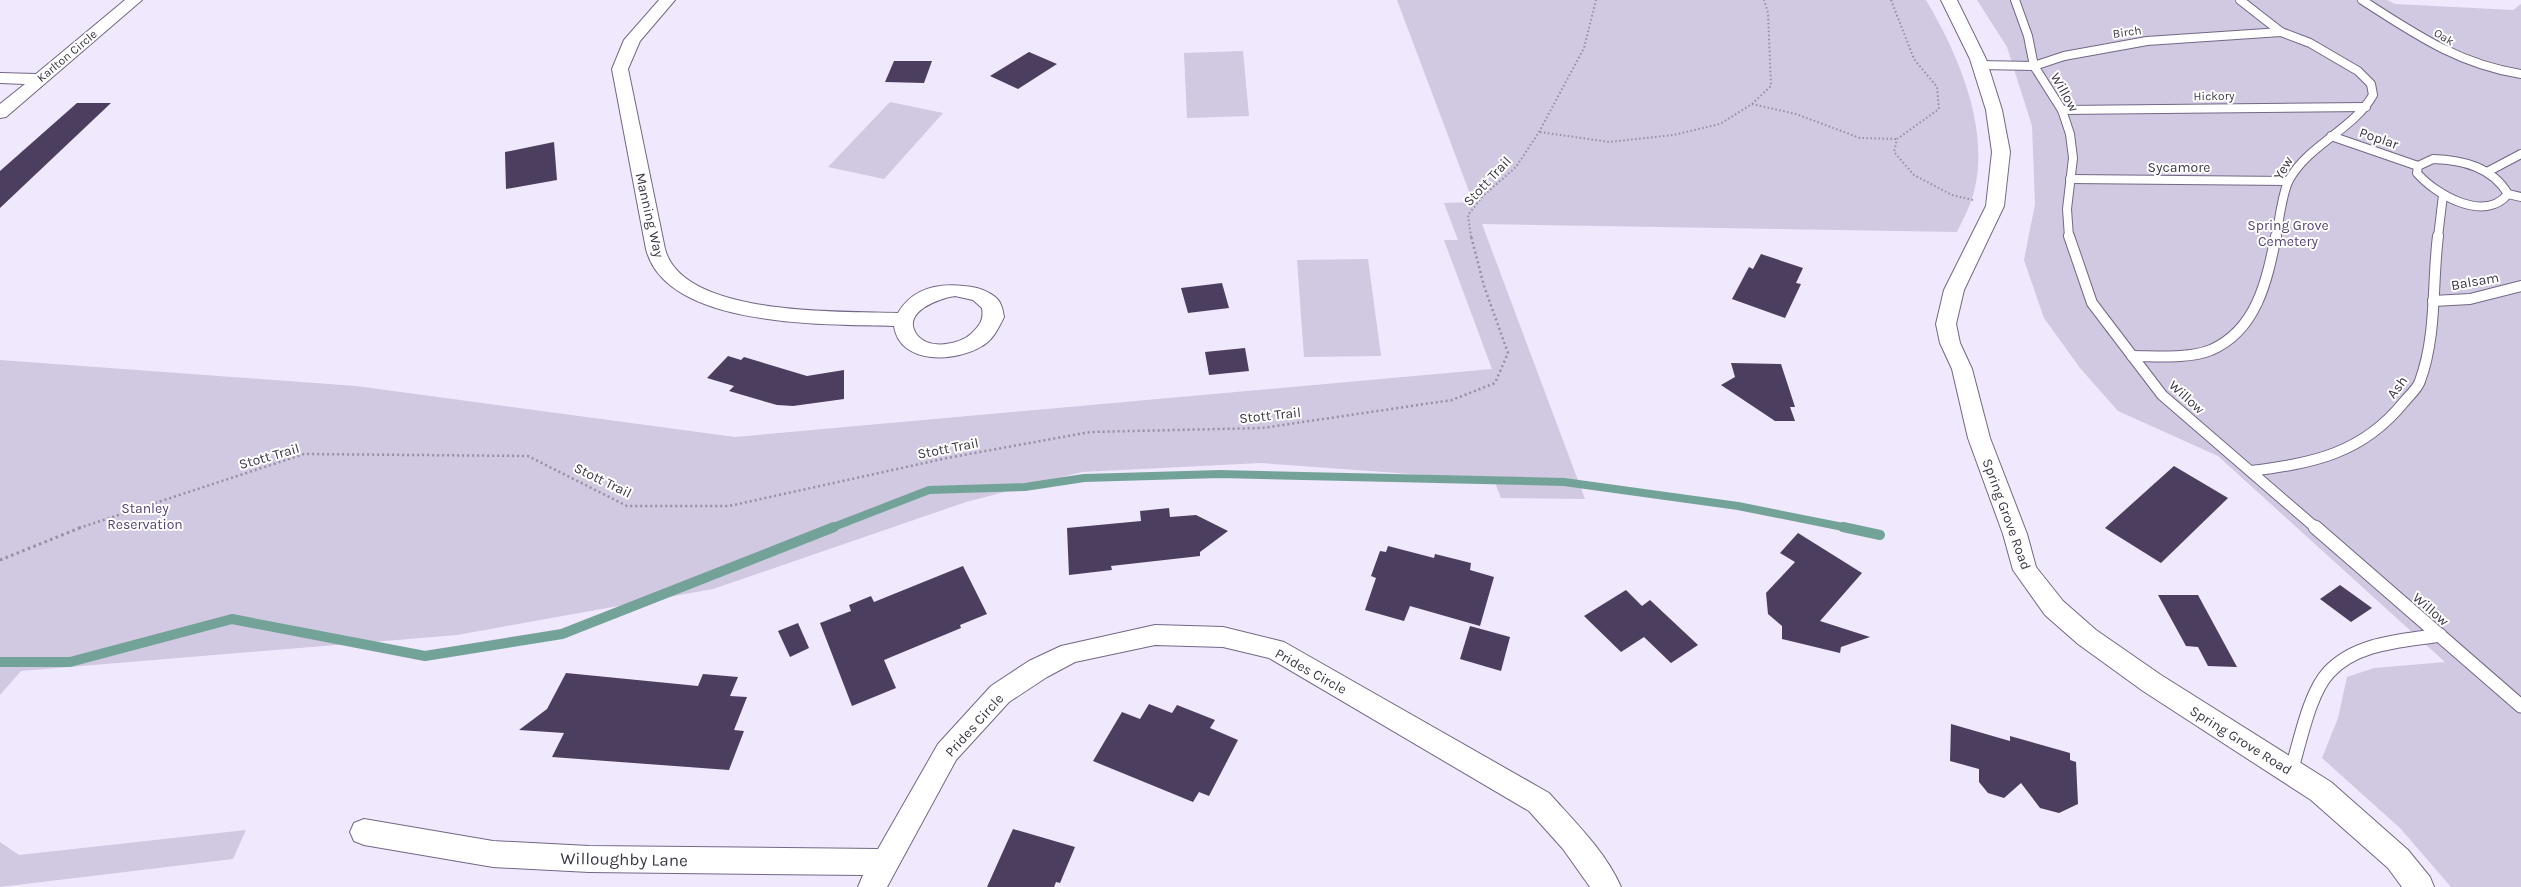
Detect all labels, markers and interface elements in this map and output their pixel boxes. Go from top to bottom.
street label: Birch [2112,23,2142,41]
street label: Oak [2431,26,2457,49]
street label: Karlton Circle [34,27,100,85]
street label: Willow [2047,70,2082,115]
street label: Hickory [2193,89,2235,103]
street label: Poplar [2357,124,2402,153]
street label: Stott Trail [1460,153,1515,210]
street label: Yew [2270,154,2297,183]
street label: Sycamore [2148,159,2210,176]
street label: Manning Way [631,171,668,260]
park label: Spring Grove Cemetery [2247,217,2329,250]
street label: Balsam [2450,269,2500,294]
street label: Ash [2383,373,2411,402]
street label: Willow [2165,377,2208,418]
street label: Stott Trail [1238,404,1302,427]
street label: Stott Trail [916,434,980,463]
street label: Stott Trail [237,440,301,473]
street label: Spring Grove Road [1979,456,2035,572]
street label: Stott Trail [571,459,634,502]
park label: Stanley Reservation [107,500,183,533]
street label: Willow [2409,589,2452,630]
street label: Prides Circle [1272,645,1350,698]
street label: Prides Circle [942,690,1007,760]
street label: Spring Grove Road [2187,702,2295,779]
street label: Willoughby Lane [560,848,688,870]

